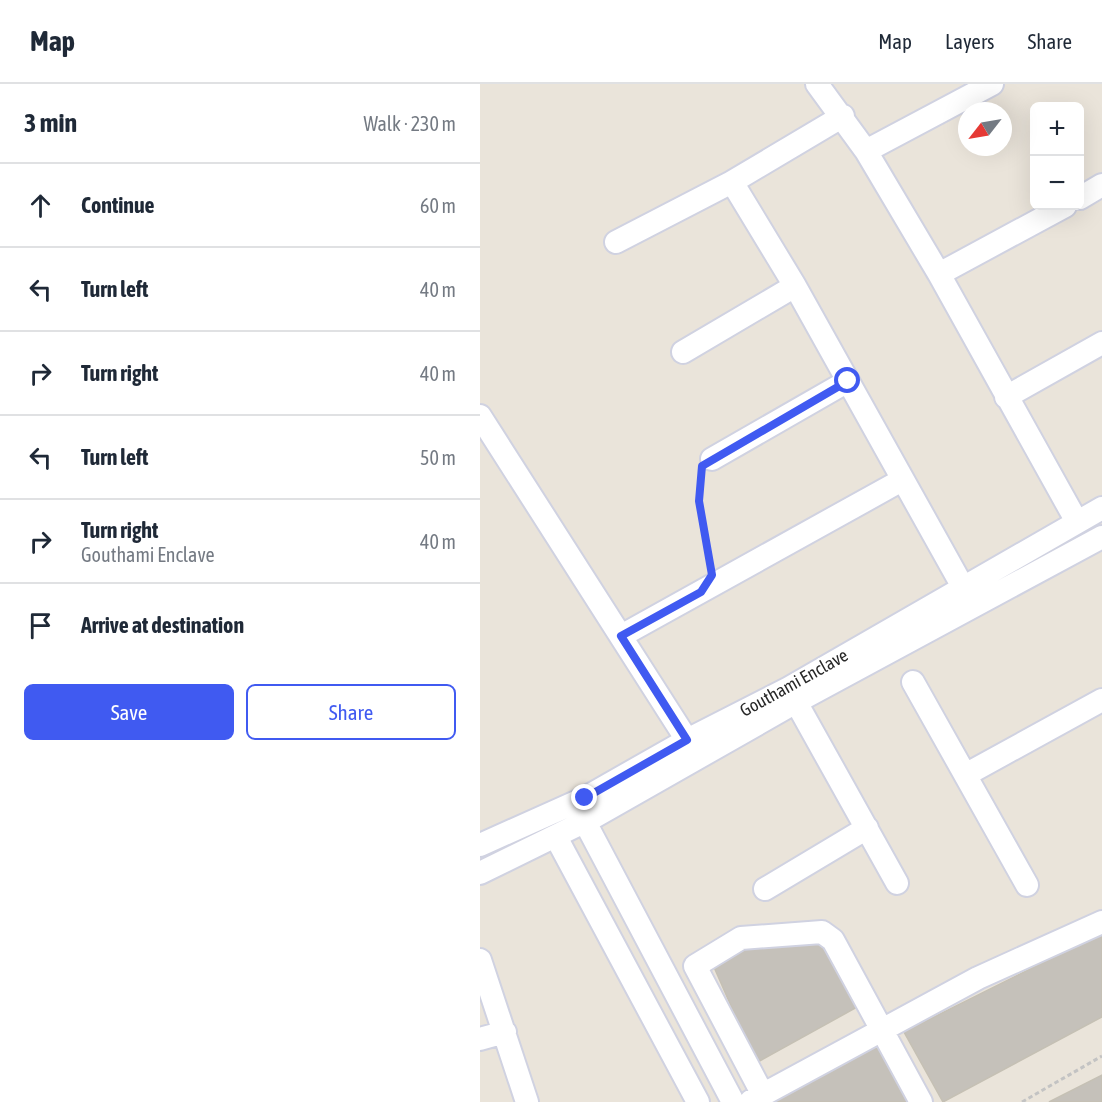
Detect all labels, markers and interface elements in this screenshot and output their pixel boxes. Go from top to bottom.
text: Map [30,25,75,57]
text: Map [878,29,912,53]
text: Layers [945,29,995,53]
text: Share [1028,29,1072,53]
north arrow [958,102,1012,156]
map controls [1030,102,1084,210]
button: + [1030,102,1084,156]
text: 3 min [24,108,77,138]
text: Walk · 230 m [364,112,456,135]
button: − [1030,156,1084,210]
icon: ahead [24,189,57,222]
text: Continue [81,192,155,218]
text: 60 m [420,194,456,217]
icon: left [24,273,57,306]
text: Turn left [81,276,148,302]
text: 40 m [420,278,456,301]
icon: right [24,357,57,390]
text: Turn right [81,360,158,386]
text: 40 m [420,362,456,385]
route start [834,367,860,393]
icon: left [24,441,57,474]
text: Turn left [81,444,148,470]
text: 50 m [420,446,456,469]
text: Turn right [81,517,158,543]
icon: right [24,525,57,558]
text: 40 m [420,530,456,553]
text: Gouthami Enclave [81,543,215,566]
icon: arrive [24,609,57,642]
text: Arrive at destination [81,612,244,638]
street label: Gouthami Enclave [736,644,851,721]
button: Save [24,684,234,740]
button: Share [246,684,456,740]
route end [571,784,597,810]

